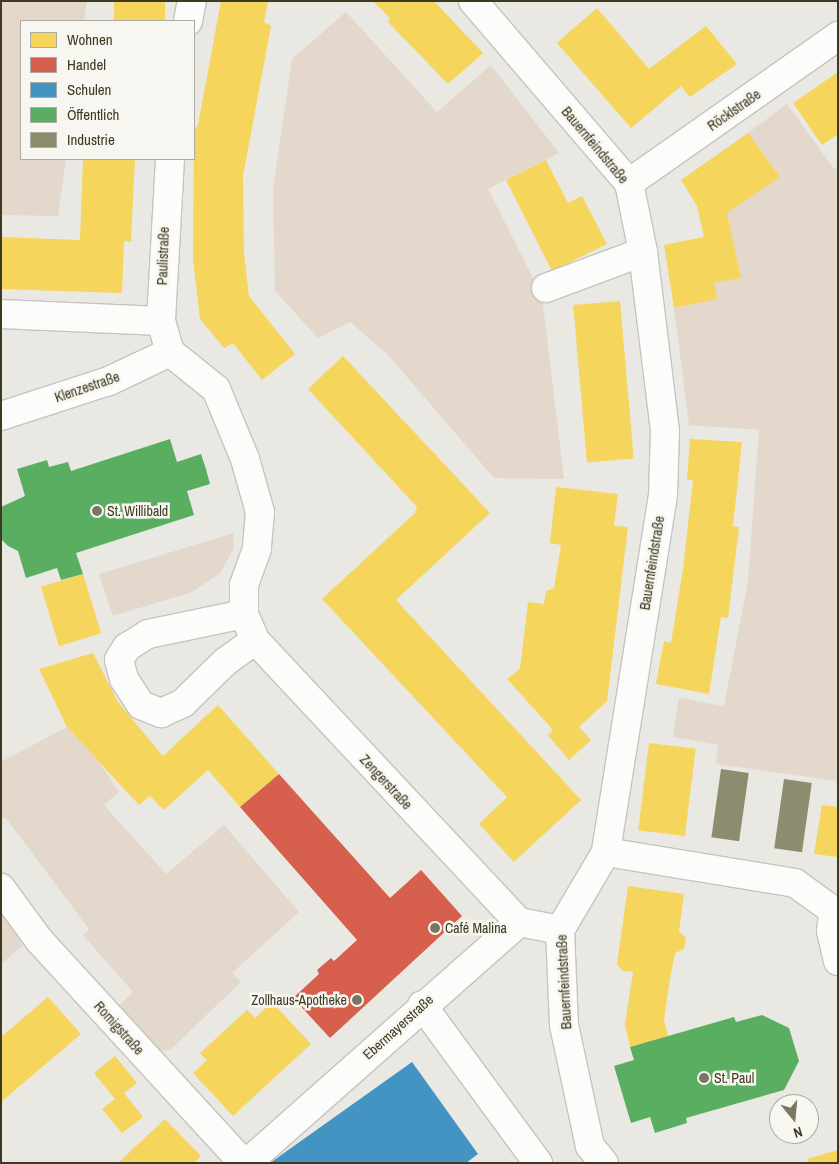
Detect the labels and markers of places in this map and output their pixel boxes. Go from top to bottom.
place label: St. Willibald [107,503,168,519]
marker: St. Willibald [91,505,103,517]
place label: Café Malina [445,920,507,936]
marker: Café Malina [429,922,441,934]
place label: Zollhaus-Apotheke [251,992,347,1008]
marker: Zollhaus-Apotheke [351,994,363,1006]
place label: St. Paul [714,1070,754,1086]
marker: St. Paul [698,1072,710,1084]

